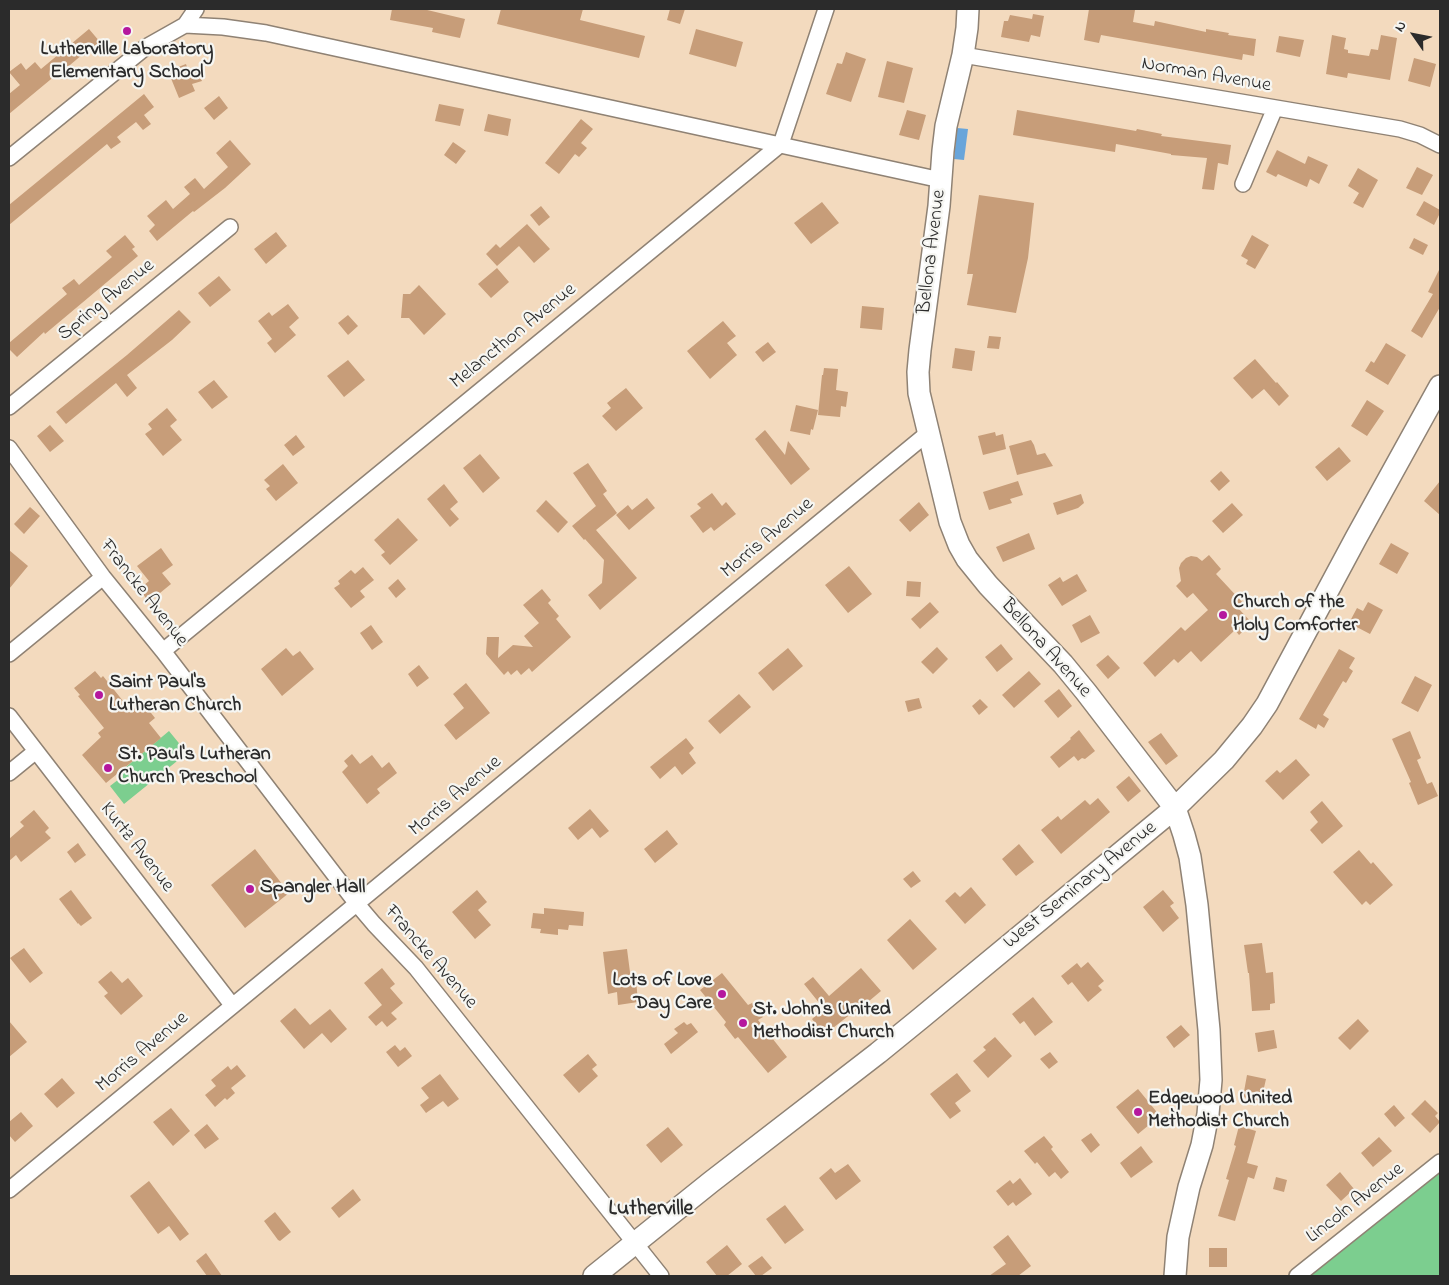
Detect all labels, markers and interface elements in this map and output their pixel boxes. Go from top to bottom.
north arrow [1389,10,1439,60]
text: N [1390,17,1412,36]
marker: Lutherville Laboratory Elementary School [121,25,133,37]
place label: Lutherville Laboratory Elementary School [41,39,213,86]
street label: Norman Avenue [1139,53,1273,99]
street label: Bellona Avenue [913,189,953,315]
street label: Spring Avenue [54,255,160,347]
street label: Melancthon Avenue [446,279,582,395]
street label: Morris Avenue [717,493,819,585]
street label: Francke Avenue [94,536,192,652]
place label: Church of the Holy Comforter [1233,592,1357,639]
street label: Bellona Avenue [994,595,1096,703]
marker: Church of the Holy Comforter [1217,609,1229,621]
place label: Saint Paul's Lutheran Church [109,672,241,719]
marker: Saint Paul's Lutheran Church [93,689,105,701]
place label: St. Paul's Lutheran Church Preschool [118,744,271,791]
street label: Morris Avenue [405,751,507,843]
marker: St. Paul's Lutheran Church Preschool [102,762,114,774]
street label: Kurtz Avenue [94,798,178,898]
street label: West Seminary Avenue [1000,817,1162,955]
place label: Spangler Hall [260,877,365,901]
marker: Spangler Hall [244,883,256,895]
street label: Francke Avenue [378,901,482,1015]
place label: Lots of Love Day Care [613,970,712,1017]
marker: Lots of Love Day Care [716,988,728,1000]
place label: St. John's United Methodist Church [753,999,894,1046]
street label: Morris Avenue [92,1007,194,1099]
marker: St. John's United Methodist Church [737,1017,749,1029]
place label: Edgewood United Methodist Church [1148,1088,1292,1135]
marker: Edgewood United Methodist Church [1132,1106,1144,1118]
street label: Lincoln Avenue [1302,1158,1410,1250]
district label: Lutherville [609,1197,693,1223]

